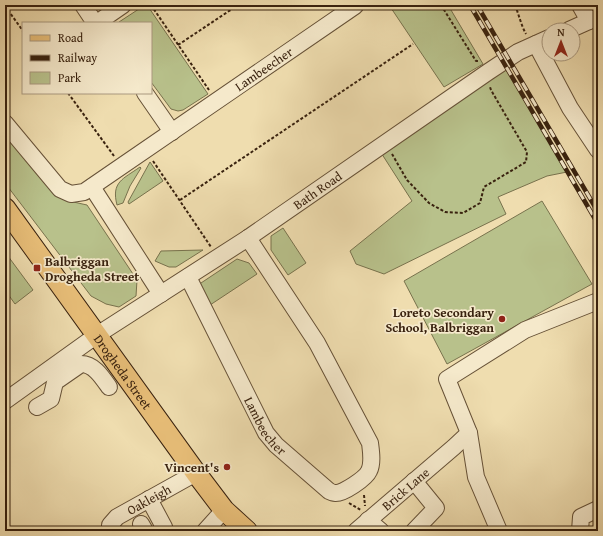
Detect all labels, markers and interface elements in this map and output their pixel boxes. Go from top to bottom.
legend [22,22,152,94]
north arrow [541,22,581,62]
text: N [557,24,565,40]
text: Road [58,29,84,46]
street label: Lambeecher [231,42,297,96]
text: Railway [58,49,97,66]
text: Park [58,69,82,86]
street label: Bath Road [289,167,346,214]
place label: Balbriggan Drogheda Street [45,252,139,286]
marker: Balbriggan Drogheda Street [32,263,42,273]
place label: Loreto Secondary School, Balbriggan [385,303,494,337]
marker: Loreto Secondary School, Balbriggan [497,314,507,324]
street label: Drogheda Street [89,331,157,414]
street label: Lambeecher [239,394,291,460]
place label: Vincent's [164,458,219,477]
marker: Vincent's [222,462,232,472]
street label: Brick Lane [378,463,434,515]
street label: Oakleigh [123,479,175,520]

